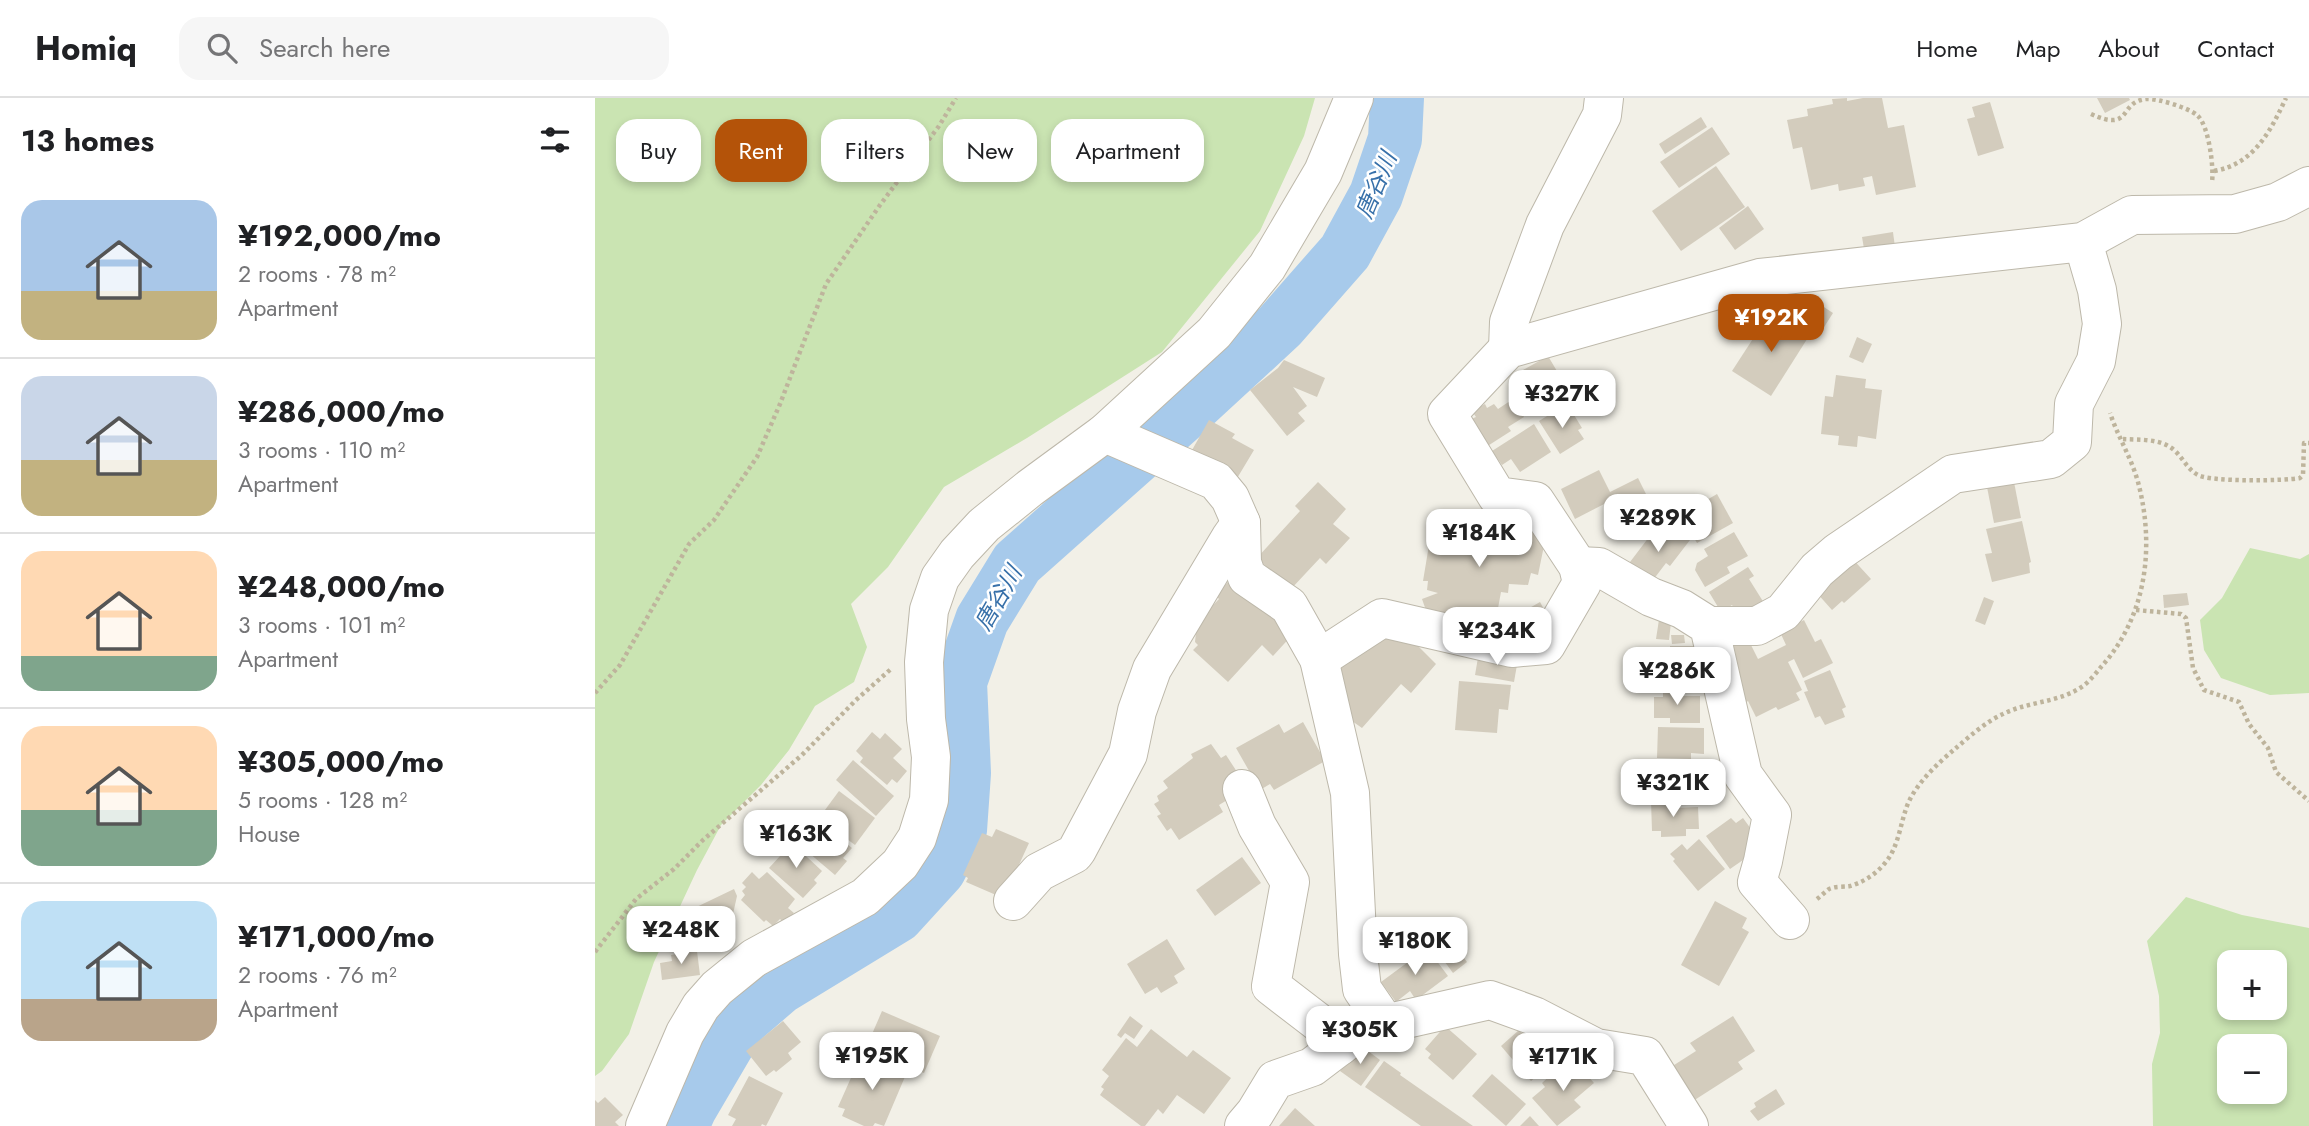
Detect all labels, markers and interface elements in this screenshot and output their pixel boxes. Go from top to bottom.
search box [179,17,669,80]
text: Homiq [35,25,137,72]
icon: search [203,29,241,67]
text: Search here [259,29,390,67]
text: Home [1916,31,1978,66]
text: Map [2016,31,2060,66]
text: About [2098,31,2159,66]
text: Contact [2197,31,2274,66]
text: 13 homes [21,119,154,162]
chip: Buy [616,119,701,182]
chip: Rent [715,119,807,182]
chip: Filters [821,119,929,182]
chip: New [943,119,1037,182]
chip: Apartment [1051,119,1204,182]
icon: filters [536,121,574,159]
water label: 唐谷川 [1347,144,1406,223]
text: ¥192,000/mo [238,214,441,257]
icon: home [77,228,161,312]
text: 2 rooms · 78 m² [238,257,396,291]
text: Apartment [238,291,338,325]
pin: ¥192K [1722,294,1820,354]
text: ¥192K [1734,300,1808,334]
pin: ¥327K [1513,370,1611,430]
text: ¥327K [1525,376,1599,410]
text: ¥286,000/mo [238,390,444,433]
icon: home [77,404,161,488]
text: 3 rooms · 110 m² [238,433,405,467]
text: Apartment [238,467,338,501]
pin: ¥289K [1609,494,1707,554]
text: ¥289K [1620,500,1696,534]
pin: ¥184K [1430,510,1528,569]
text: ¥184K [1442,515,1516,549]
water label: 唐谷川 [966,557,1031,636]
text: ¥248,000/mo [238,565,445,608]
icon: home [77,579,161,663]
text: 3 rooms · 101 m² [238,608,405,642]
pin: ¥234K [1448,608,1546,667]
text: ¥234K [1459,613,1535,647]
text: Apartment [238,642,338,676]
pin: ¥286K [1628,648,1726,707]
text: ¥286K [1639,653,1715,687]
text: ¥305,000/mo [238,740,444,783]
icon: home [77,754,161,838]
pin: ¥321K [1624,760,1722,819]
text: ¥321K [1637,765,1709,799]
text: 5 rooms · 128 m² [238,783,407,817]
pin: ¥163K [747,810,845,870]
text: ¥163K [760,816,832,850]
text: House [238,817,300,851]
pin: ¥248K [632,906,730,966]
text: ¥248K [642,912,720,946]
text: ¥171,000/mo [238,915,434,958]
pin: ¥180K [1366,918,1464,977]
text: ¥180K [1379,923,1451,957]
icon: home [77,929,161,1013]
map controls [2217,950,2287,1104]
button: + [2217,950,2287,1020]
text: 2 rooms · 76 m² [238,958,397,992]
text: Apartment [238,992,338,1026]
pin: ¥305K [1311,1006,1409,1066]
text: ¥305K [1322,1012,1398,1046]
pin: ¥195K [823,1032,921,1092]
pin: ¥171K [1514,1034,1612,1093]
button: − [2217,1034,2287,1104]
text: ¥195K [835,1038,909,1072]
text: ¥171K [1529,1039,1597,1073]

